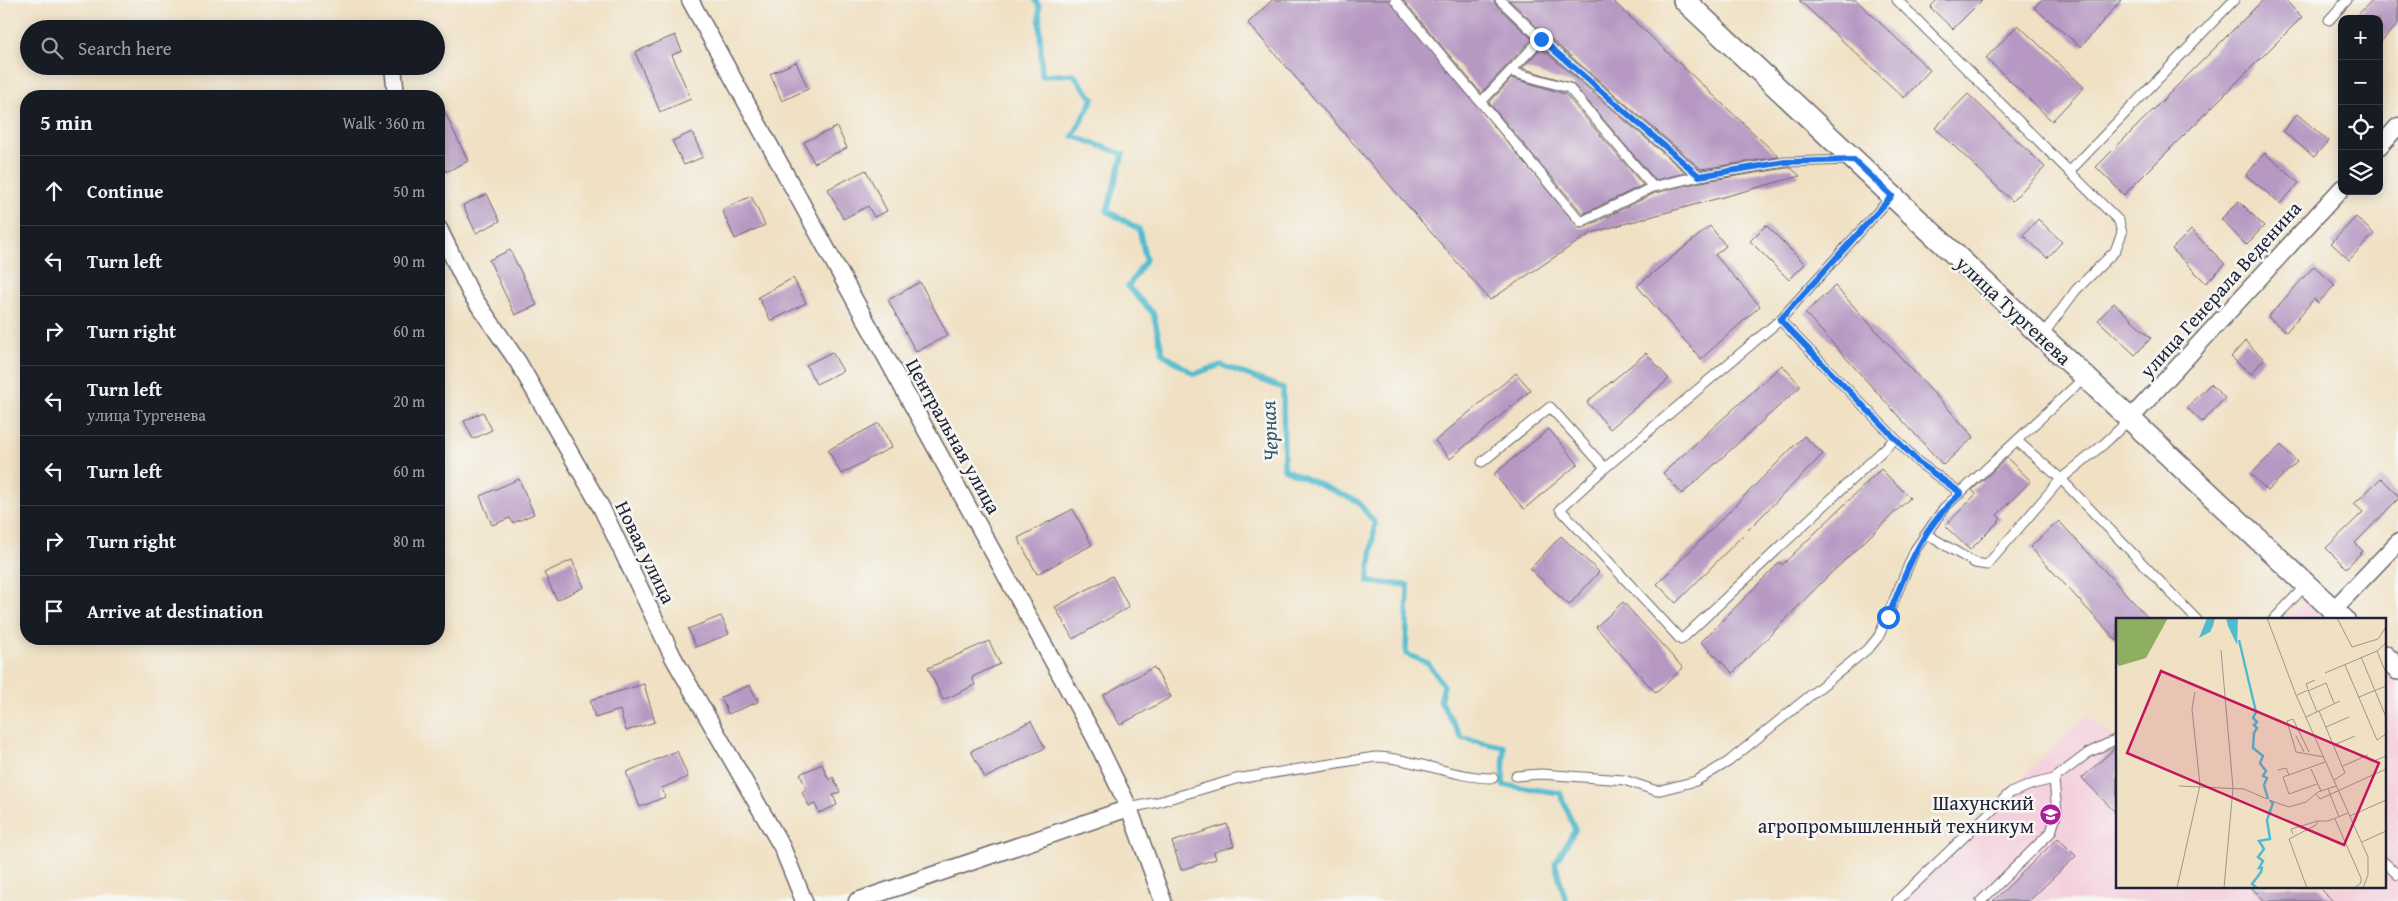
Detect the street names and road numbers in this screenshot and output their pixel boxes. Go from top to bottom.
street label: улица Генерала Веденина [2132,194,2308,385]
street label: улица Тургенева [1949,248,2079,372]
street label: Центральная улица [899,353,1009,520]
street label: Новая улица [609,496,684,609]

